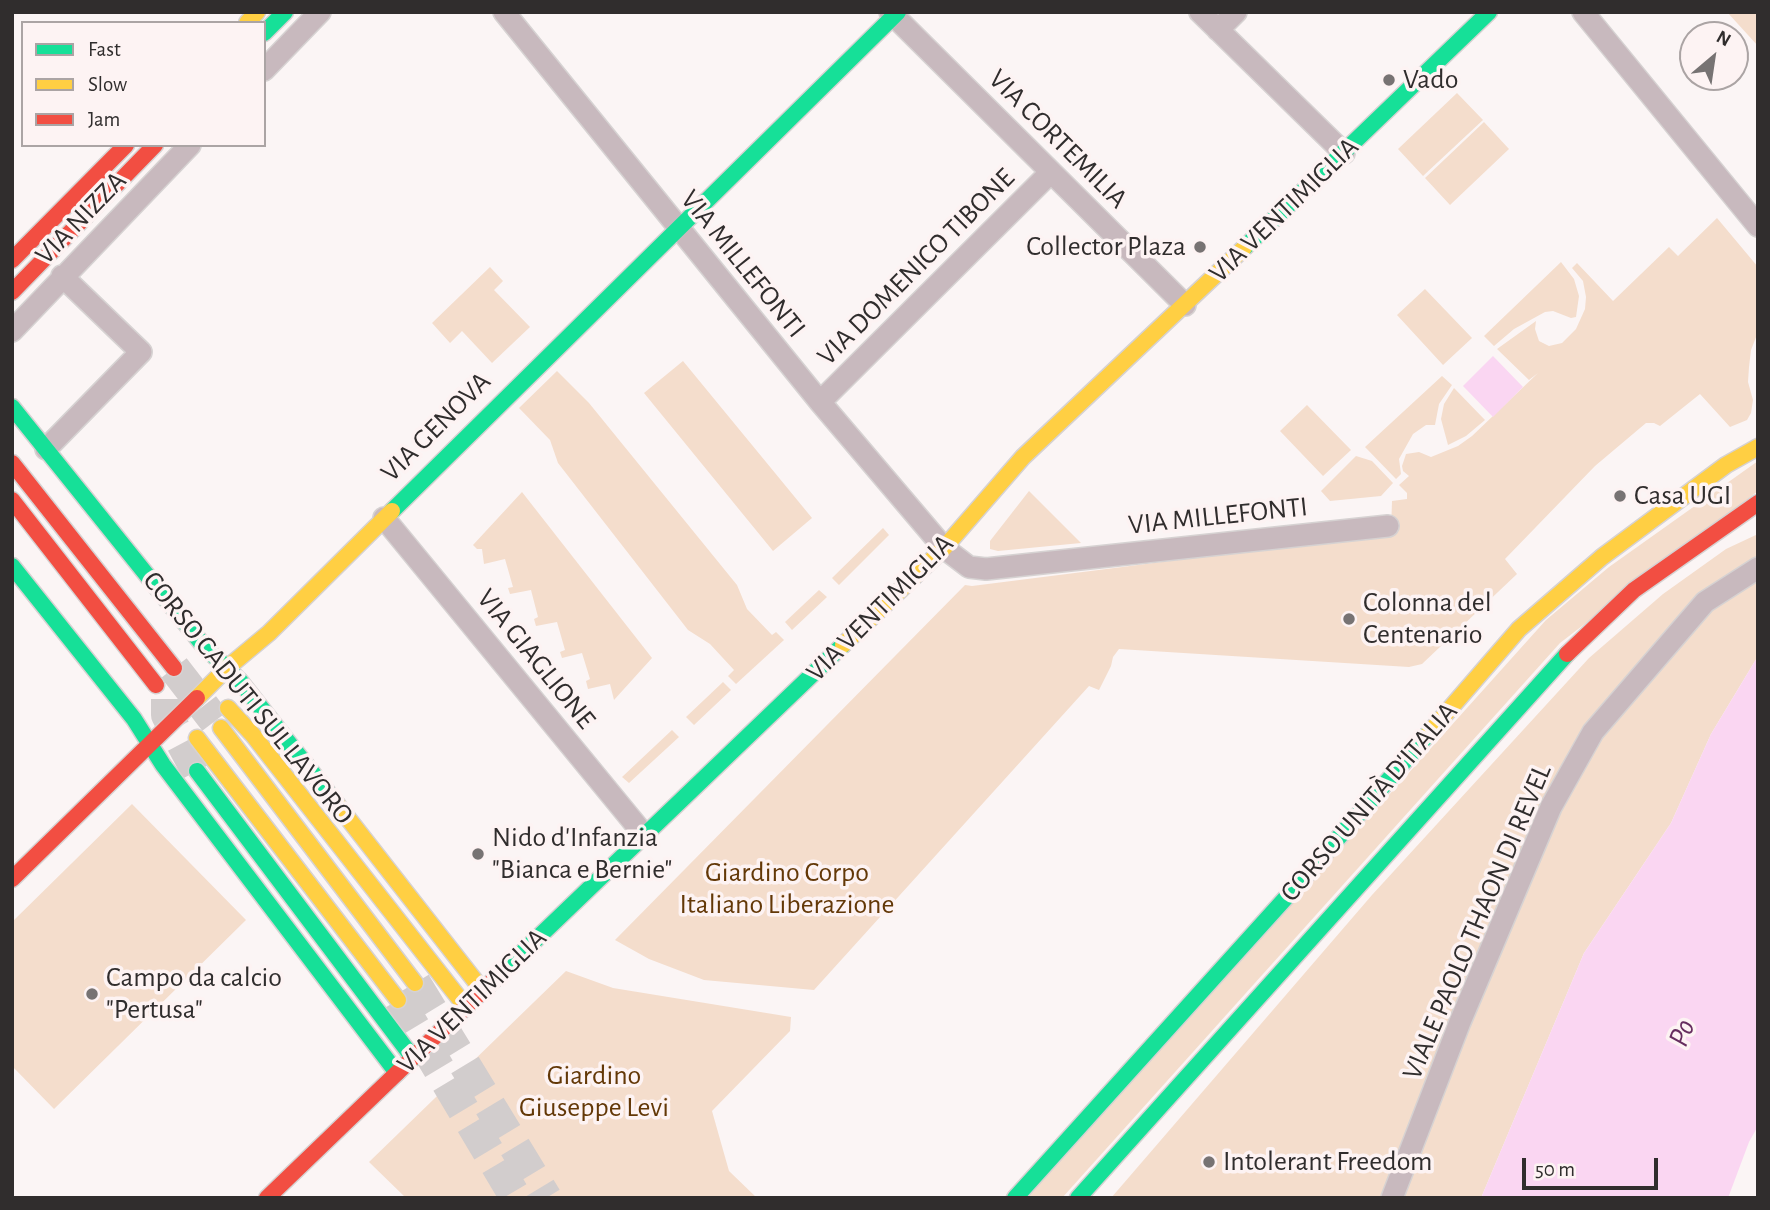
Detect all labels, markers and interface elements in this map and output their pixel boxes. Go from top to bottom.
legend [21,21,266,147]
north arrow [1679,21,1749,91]
text: N [1713,27,1734,50]
text: Fast [88,39,121,60]
street label: VIA CORTEMILIA [981,62,1135,216]
place label: Vado [1403,63,1458,97]
marker: Vado [1381,72,1397,88]
text: Slow [88,74,127,95]
text: Jam [88,109,120,130]
street label: VIA VENTIMIGLIA [1202,130,1366,290]
street label: VIA DOMENICO TIBONE [810,161,1022,373]
street label: VIA NIZZA [28,164,134,272]
street label: VIA MILLEFONTI [673,183,813,345]
place label: Collector Plaza [1026,230,1186,264]
marker: Collector Plaza [1192,239,1208,255]
street label: VIA GENOVA [374,365,498,489]
place label: Casa UGI [1634,479,1731,513]
marker: Casa UGI [1612,488,1628,504]
street label: VIA MILLEFONTI [1127,490,1309,542]
street label: VIA VENTIMIGLIA [799,527,961,689]
street label: CORSO CADUTI SUL LAVORO [135,565,361,831]
street label: VIA GIAGLIONE [469,582,603,736]
place label: Colonna del Centenario [1363,586,1492,652]
marker: Colonna del Centenario [1341,611,1357,627]
street label: CORSO UNITÀ D'ITALIA [1273,695,1465,909]
street label: VIALE PAOLO THAON DI REVEL [1395,759,1559,1085]
place label: Nido d'Infanzia "Bianca e Bernie" [492,821,672,887]
marker: Nido d'Infanzia "Bianca e Bernie" [470,846,486,862]
park label: Giardino Corpo Italiano Liberazione [680,856,894,922]
street label: VIA VENTIMIGLIA [390,921,554,1081]
place label: Campo da calcio "Pertusa" [106,961,282,1027]
marker: Campo da calcio "Pertusa" [84,986,100,1002]
water label: Po [1660,1014,1704,1052]
park label: Giardino Giuseppe Levi [519,1059,669,1125]
scale bar [1525,1144,1662,1188]
place label: Intolerant Freedom [1223,1145,1433,1179]
marker: Intolerant Freedom [1201,1154,1217,1170]
text: 50 m [1535,1159,1575,1180]

